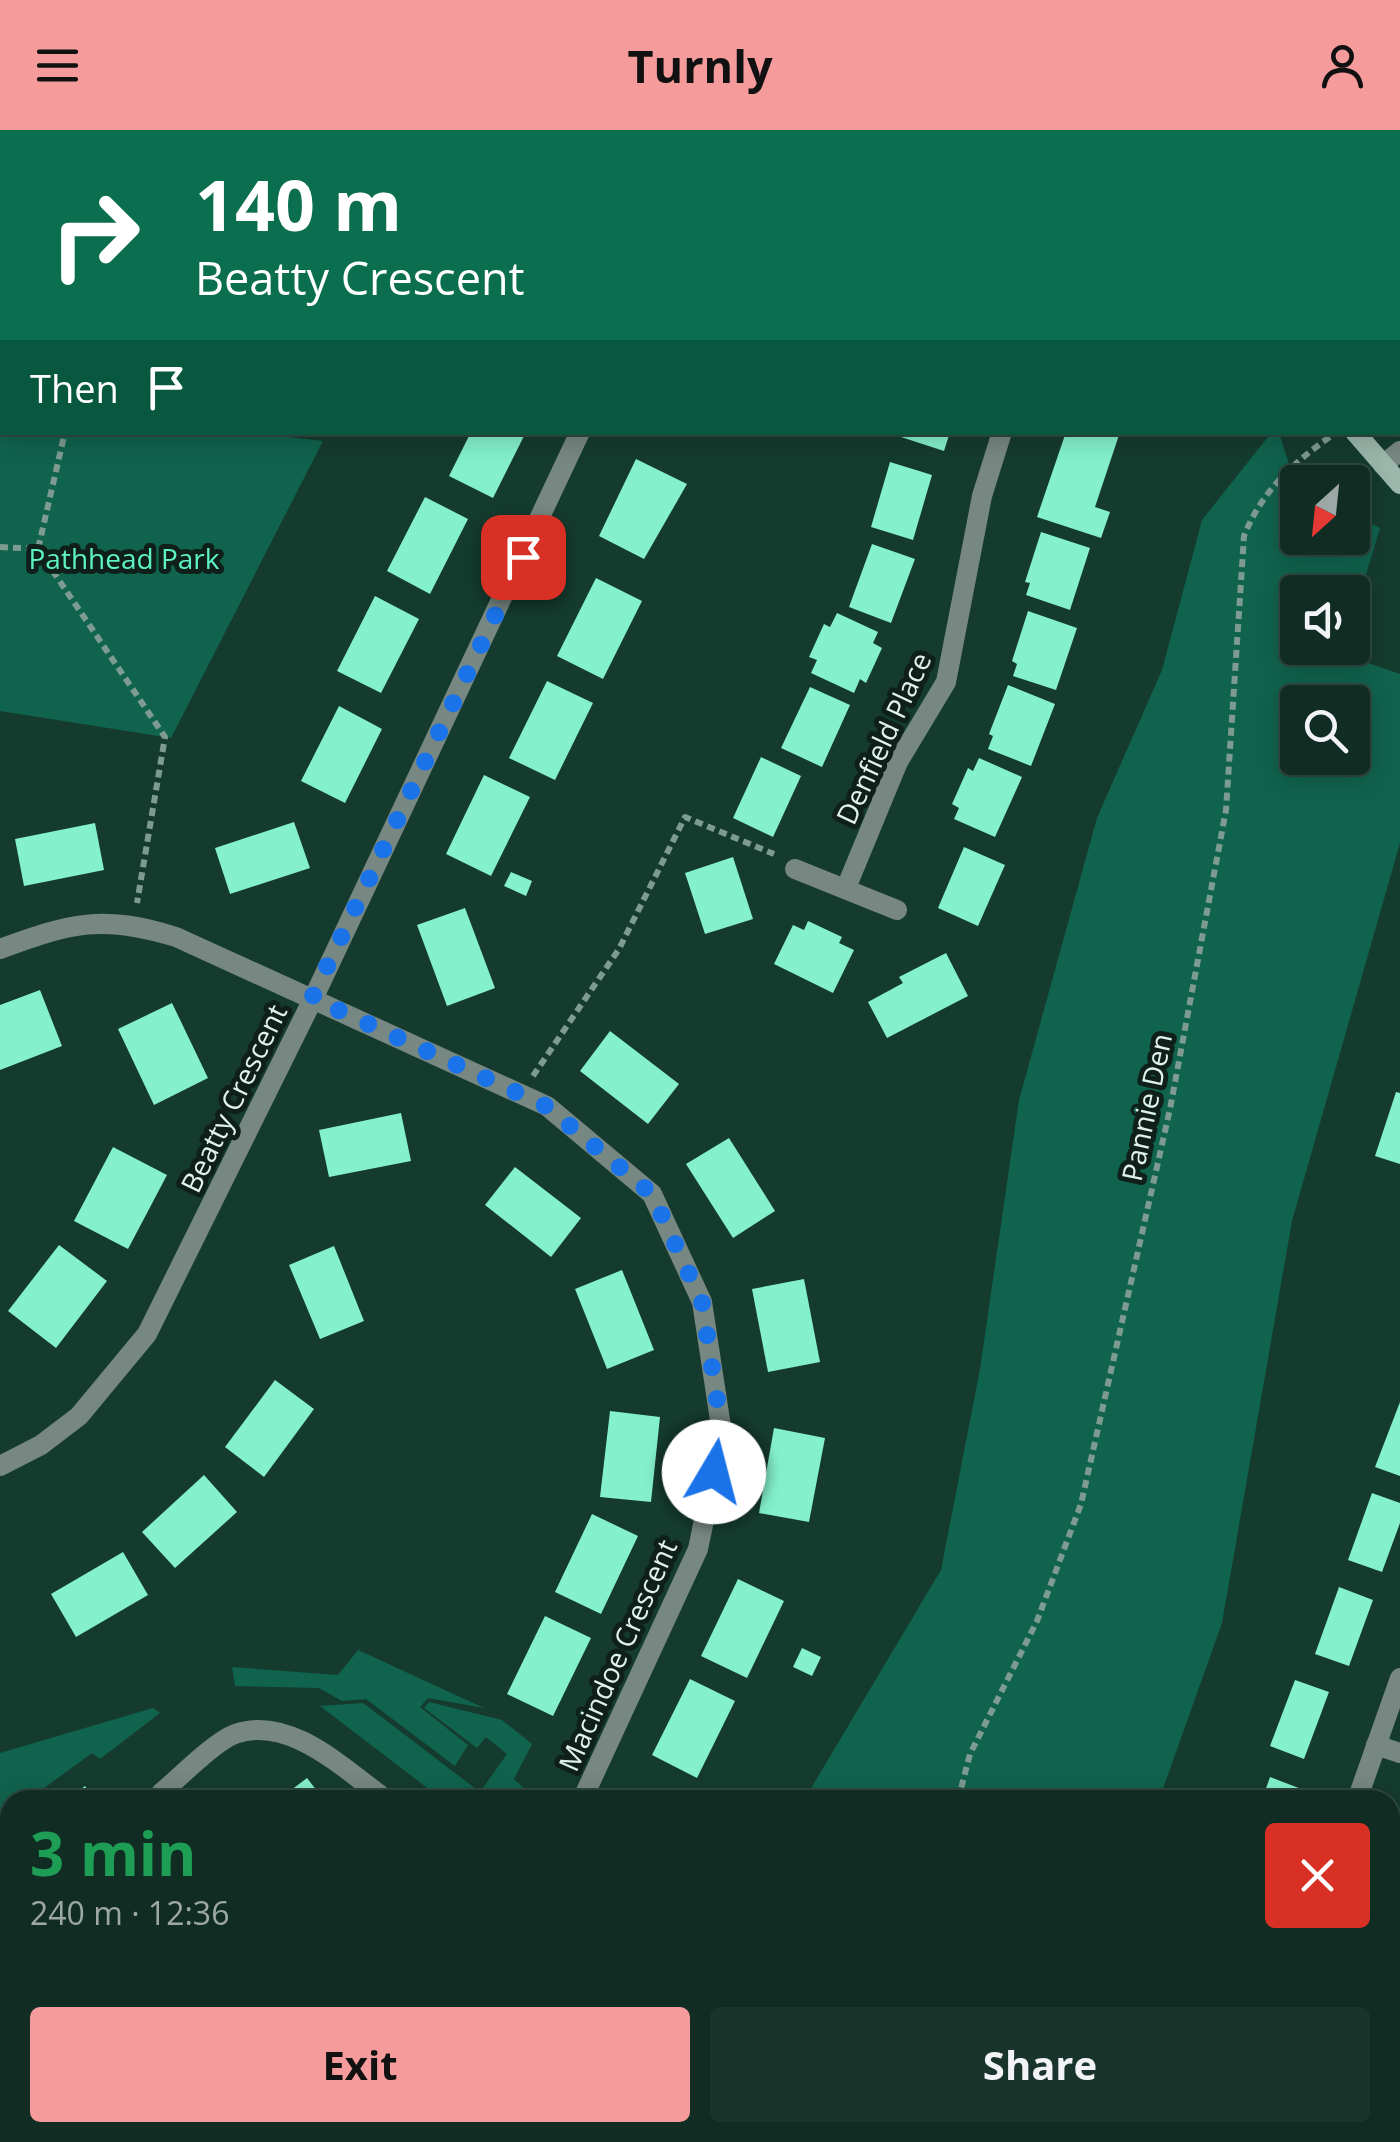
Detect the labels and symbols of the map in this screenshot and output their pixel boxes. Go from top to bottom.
north arrow [1280,465,1370,555]
pin [481,515,566,600]
park label: Pathhead Park [29,539,220,577]
street label: Denfield Place [827,646,939,830]
street label: Beatty Crescent [171,998,295,1198]
street label: Pannie Den [1112,1030,1180,1184]
position arrow [662,1420,766,1524]
street label: Macindoe Crescent [549,1533,685,1777]

